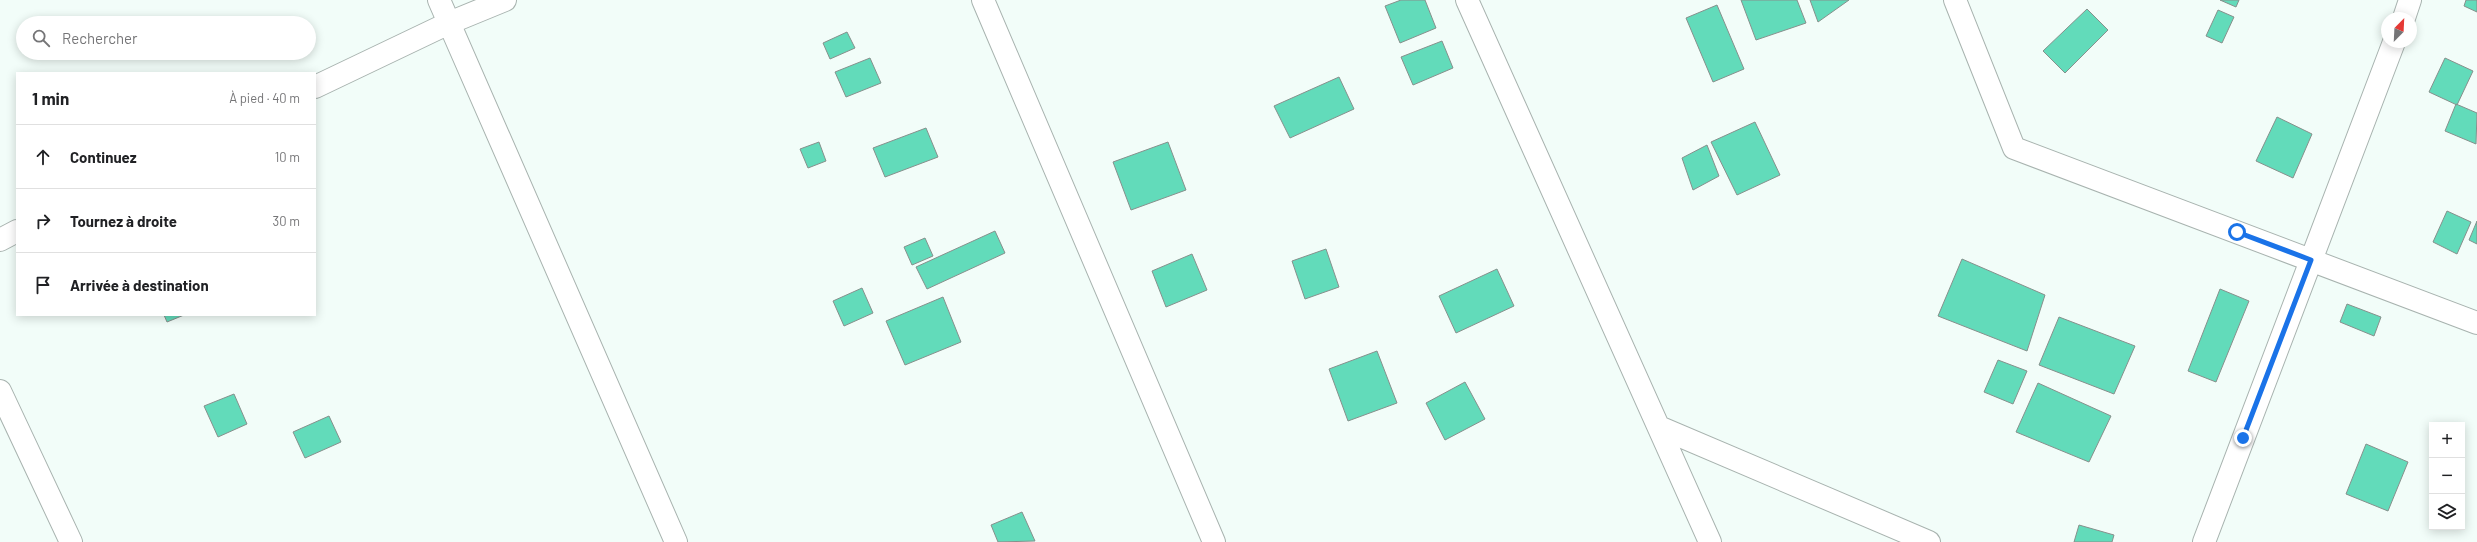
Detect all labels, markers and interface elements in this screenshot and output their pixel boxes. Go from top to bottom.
north arrow [2381,12,2417,48]
search box [16,16,316,60]
icon: search [30,27,52,49]
text: Rechercher [62,29,138,47]
text: 1 min [32,88,69,108]
text: À pied · 40 m [229,90,300,106]
icon: ahead [32,146,54,168]
text: Continuez [70,148,137,166]
text: 10 m [275,149,300,165]
icon: right [32,210,54,232]
text: Tournez à droite [70,212,177,230]
text: 30 m [273,213,300,229]
route start [2228,223,2246,241]
icon: arrive [32,274,54,296]
text: Arrivée à destination [70,276,209,294]
map controls [2429,422,2465,530]
button: + [2429,422,2465,458]
route end [2234,429,2252,447]
button: − [2429,458,2465,494]
button: layers [2429,494,2465,530]

